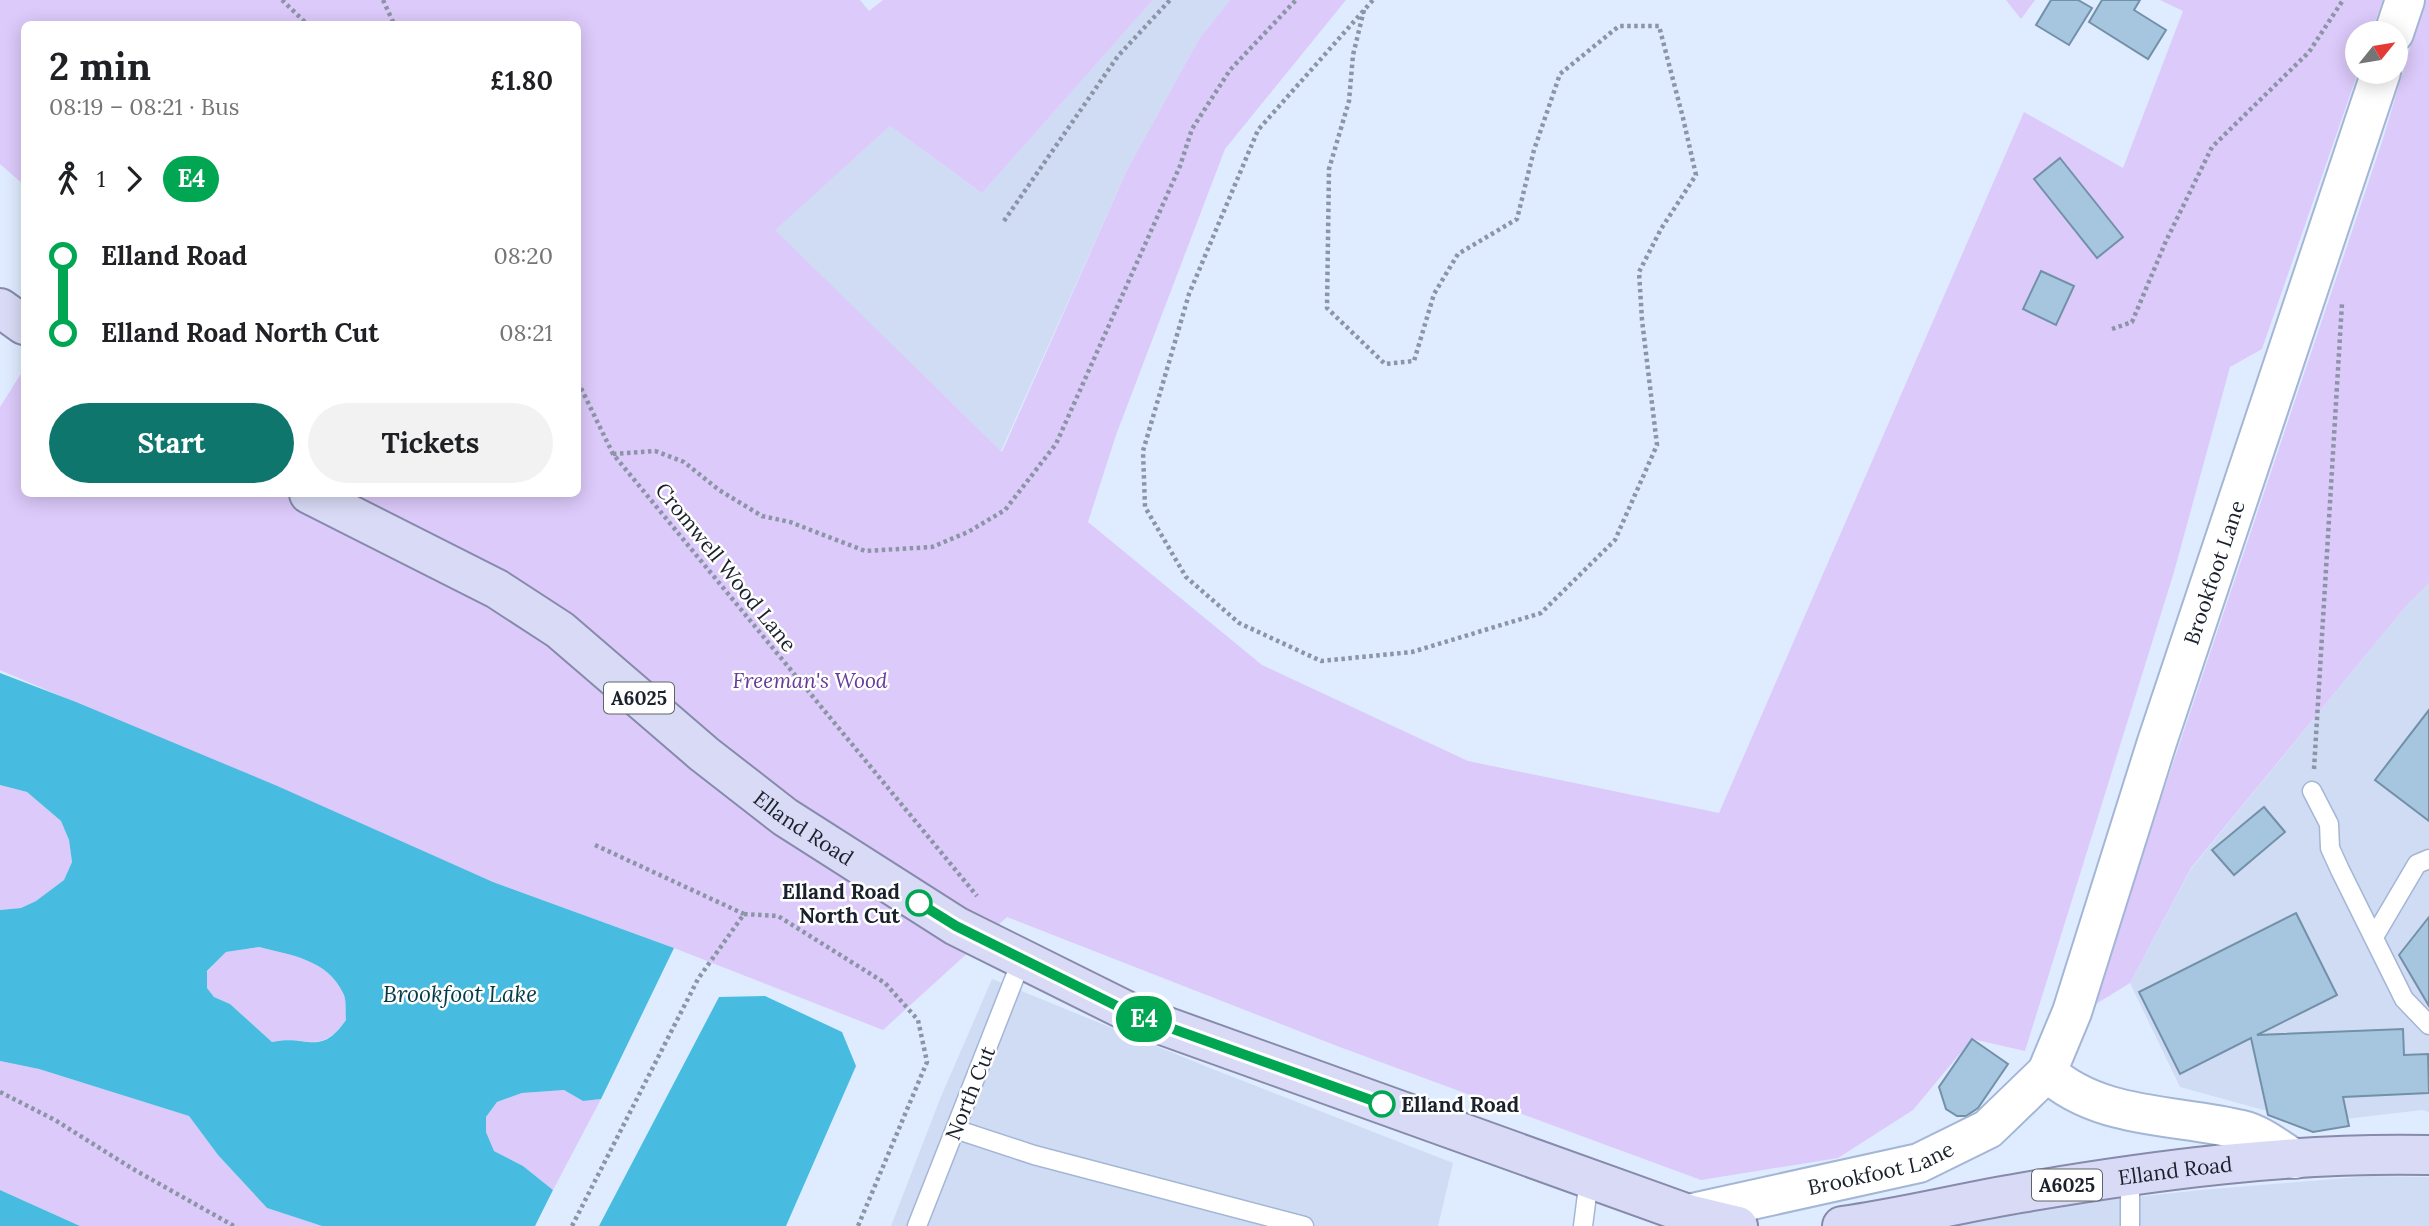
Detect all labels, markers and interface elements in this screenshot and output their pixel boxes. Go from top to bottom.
north arrow [2345,21,2408,84]
map controls [2345,21,2408,84]
text: 2 min [49,42,151,90]
text: £1.80 [490,64,553,97]
text: 08:19 – 08:21 · Bus [49,92,239,121]
icon: walk [49,160,87,198]
icon: forward [115,160,153,198]
text: E4 [177,163,205,194]
text: 1 [97,164,105,193]
text: Elland Road [101,239,247,272]
text: 08:20 [493,241,553,270]
text: Elland Road North Cut [101,316,379,349]
text: 08:21 [499,318,553,347]
button: Start [49,403,294,483]
button: Tickets [308,403,553,483]
street label: Cromwell Wood Lane [649,477,803,657]
street label: Brookfoot Lane [2177,497,2250,648]
park label: Freeman's Wood [733,667,888,694]
road number: A6025 [604,682,674,713]
street label: Elland Road [748,784,859,871]
place label: Elland Road North Cut [782,878,900,929]
marker: Elland Road North Cut [906,890,932,916]
water label: Brookfoot Lake [383,979,537,1008]
line badge: E4 [1112,996,1176,1042]
text: E4 [1130,1003,1158,1034]
street label: North Cut [939,1041,1001,1144]
marker: Elland Road [1369,1091,1395,1117]
place label: Elland Road [1401,1091,1519,1118]
street label: Brookfoot Lane [1805,1135,1958,1201]
street label: Elland Road [2116,1150,2234,1191]
road number: A6025 [2032,1170,2102,1200]

